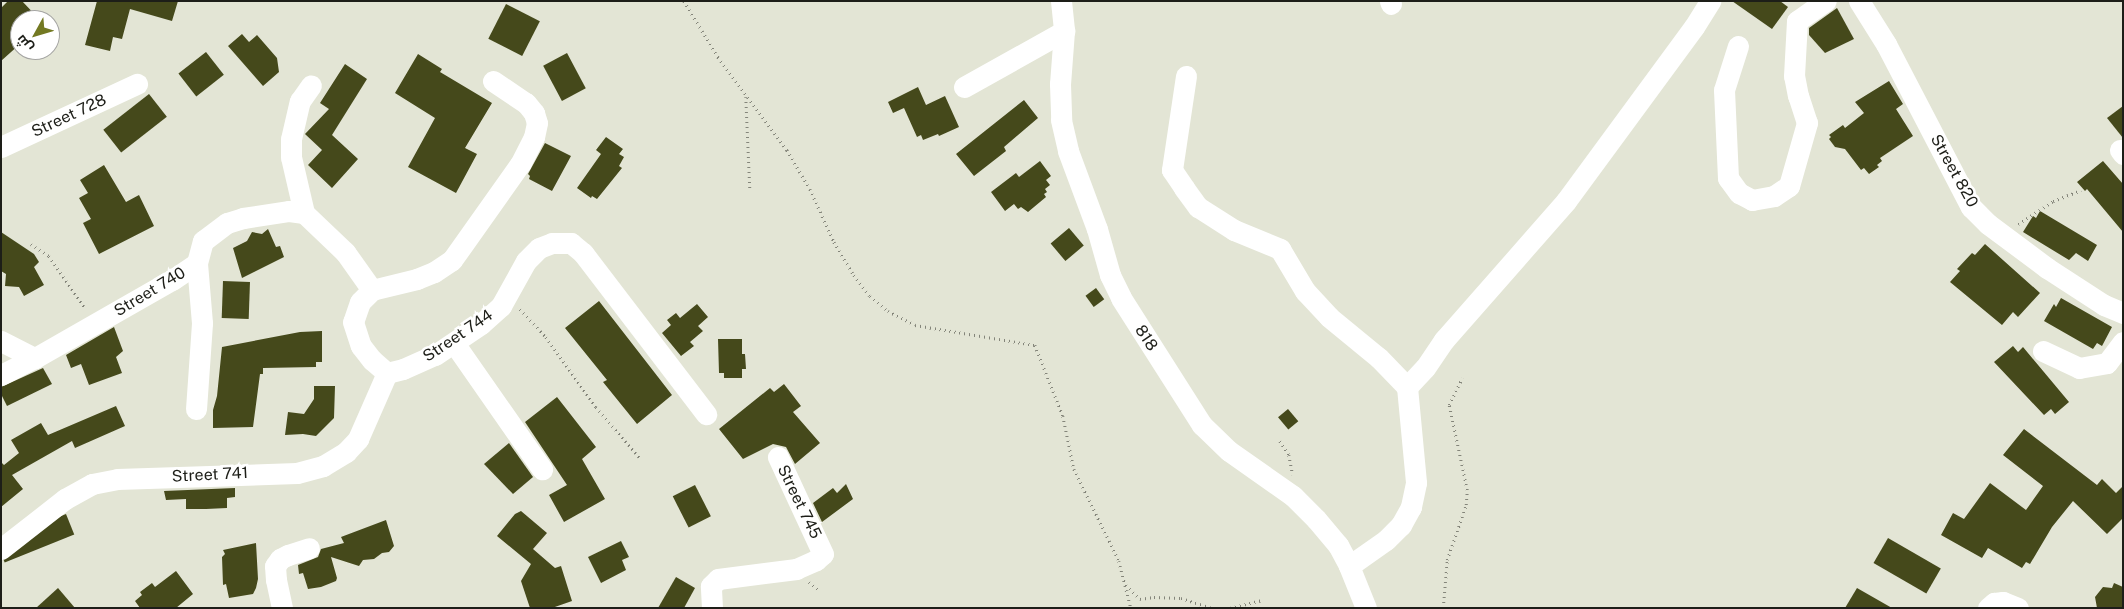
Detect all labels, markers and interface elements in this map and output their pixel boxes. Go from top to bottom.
north arrow [10,10,60,60]
text: ش [12,32,36,56]
street label: Street 728 [29,90,109,142]
street label: Street 820 [1926,131,1982,211]
street label: Street 740 [111,263,189,321]
street label: Street 744 [420,306,496,366]
street label: 818 [1130,321,1162,355]
street label: Street 745 [773,462,825,542]
street label: Street 741 [171,463,249,487]

